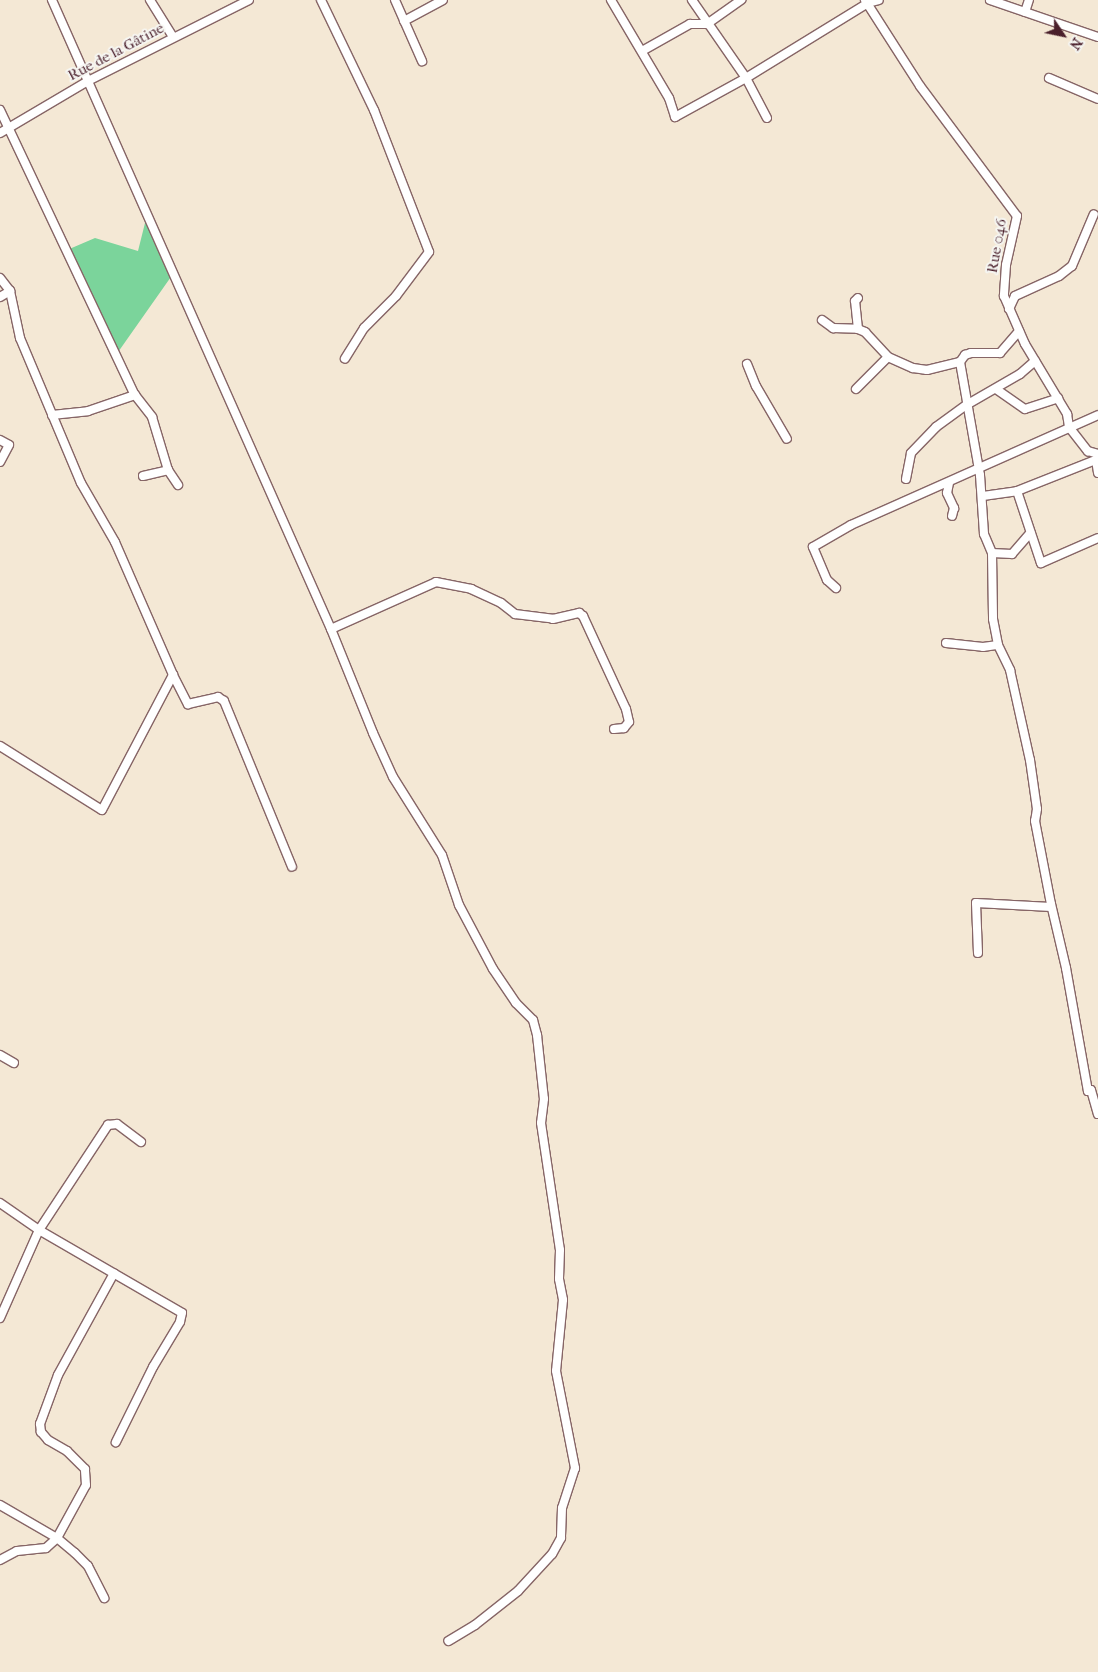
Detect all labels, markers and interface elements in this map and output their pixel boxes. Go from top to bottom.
north arrow [1038,10,1088,60]
street label: Rue de la Gâtine [65,19,167,85]
text: N [1066,35,1086,53]
street label: Rue 046 [983,217,1011,275]

